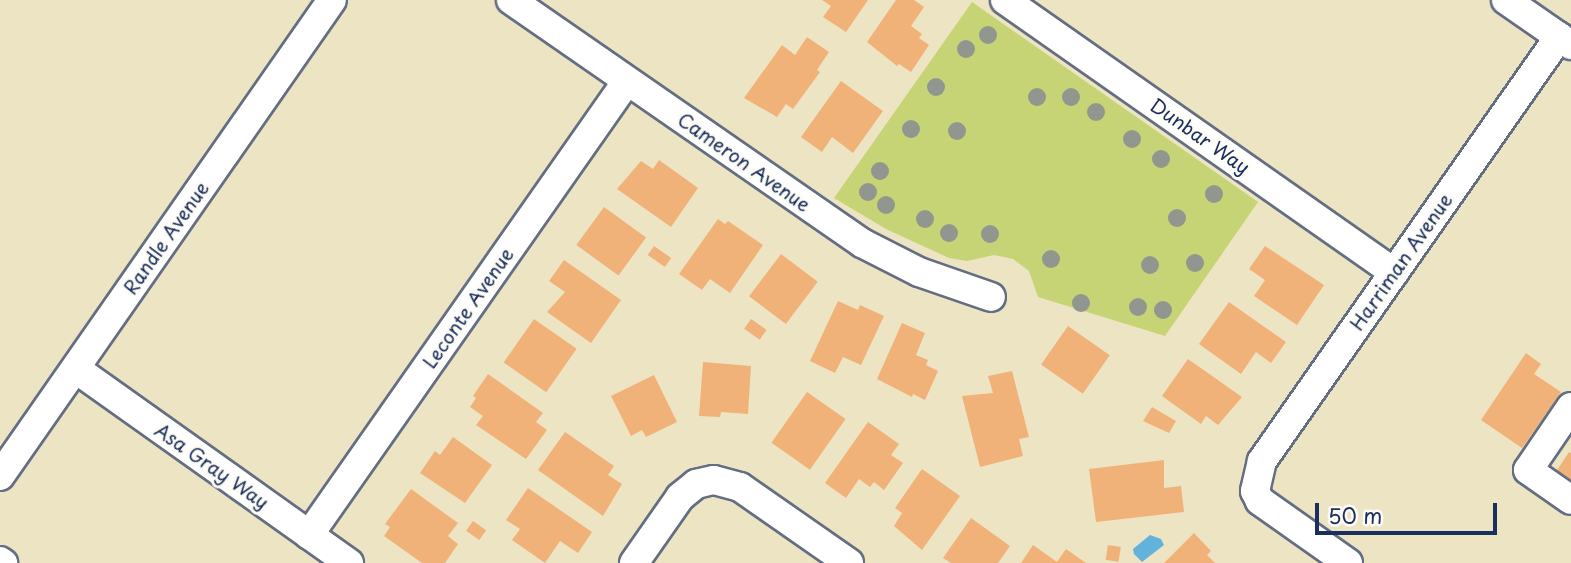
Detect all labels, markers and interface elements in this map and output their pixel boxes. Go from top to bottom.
street label: Dunbar Way [1145,93,1255,179]
street label: Cameron Avenue [674,108,814,216]
street label: Randle Avenue [118,177,214,299]
street label: Harriman Avenue [1345,189,1457,335]
street label: Leconte Avenue [418,244,518,372]
street label: Asa Gray Way [150,418,274,514]
scale bar [1319,490,1501,534]
text: 50 m [1328,499,1382,531]

